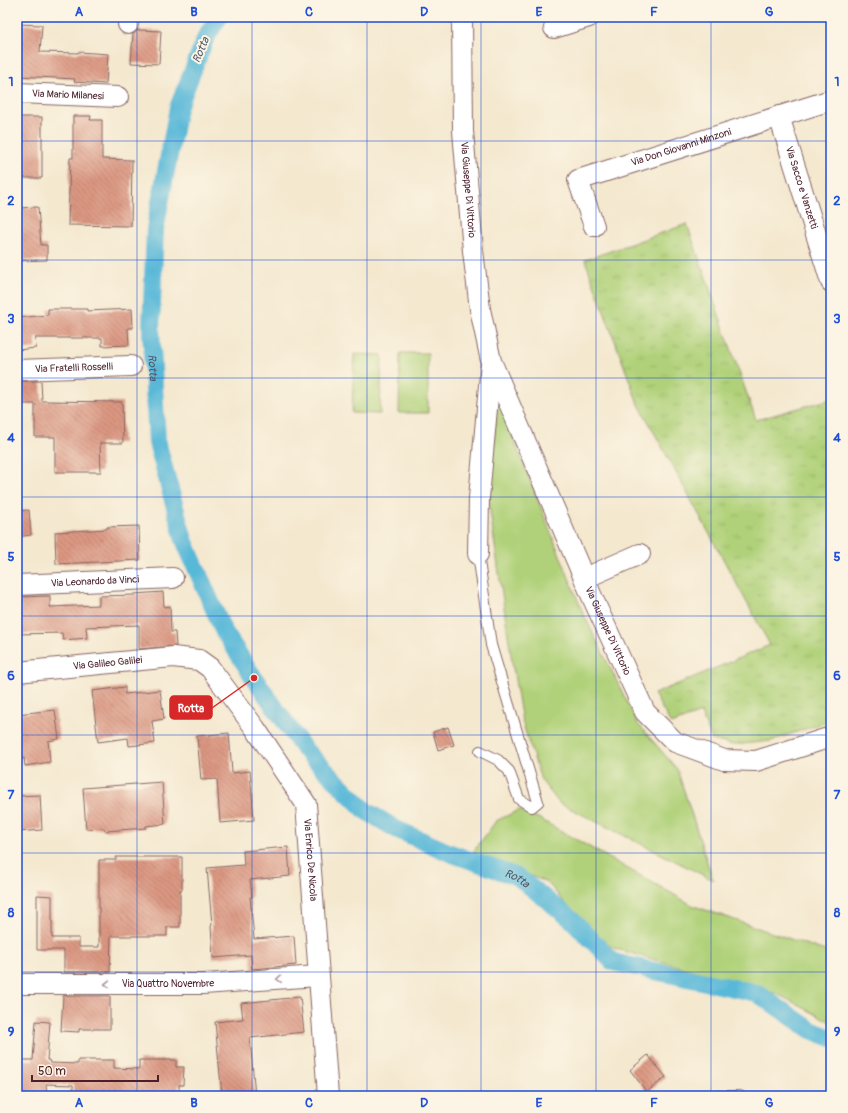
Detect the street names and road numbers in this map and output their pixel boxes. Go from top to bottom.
street label: Via Mario Milanesi [32,88,104,102]
street label: Via Don Giovanni Minzoni [630,126,733,169]
street label: Via Giuseppe Di Vittorio [458,141,478,239]
street label: Via Sacco e Vanzetti [783,145,820,231]
street label: Via Fratelli Rosselli [35,361,113,375]
street label: Via Leonardo da Vinci [51,574,140,589]
street label: Via Giuseppe Di Vittorio [582,585,633,678]
street label: Via Galileo Galilei [72,654,143,673]
street label: Via Enrico De Nicola [301,818,319,902]
street label: Via Quattro Novembre [122,977,215,990]

